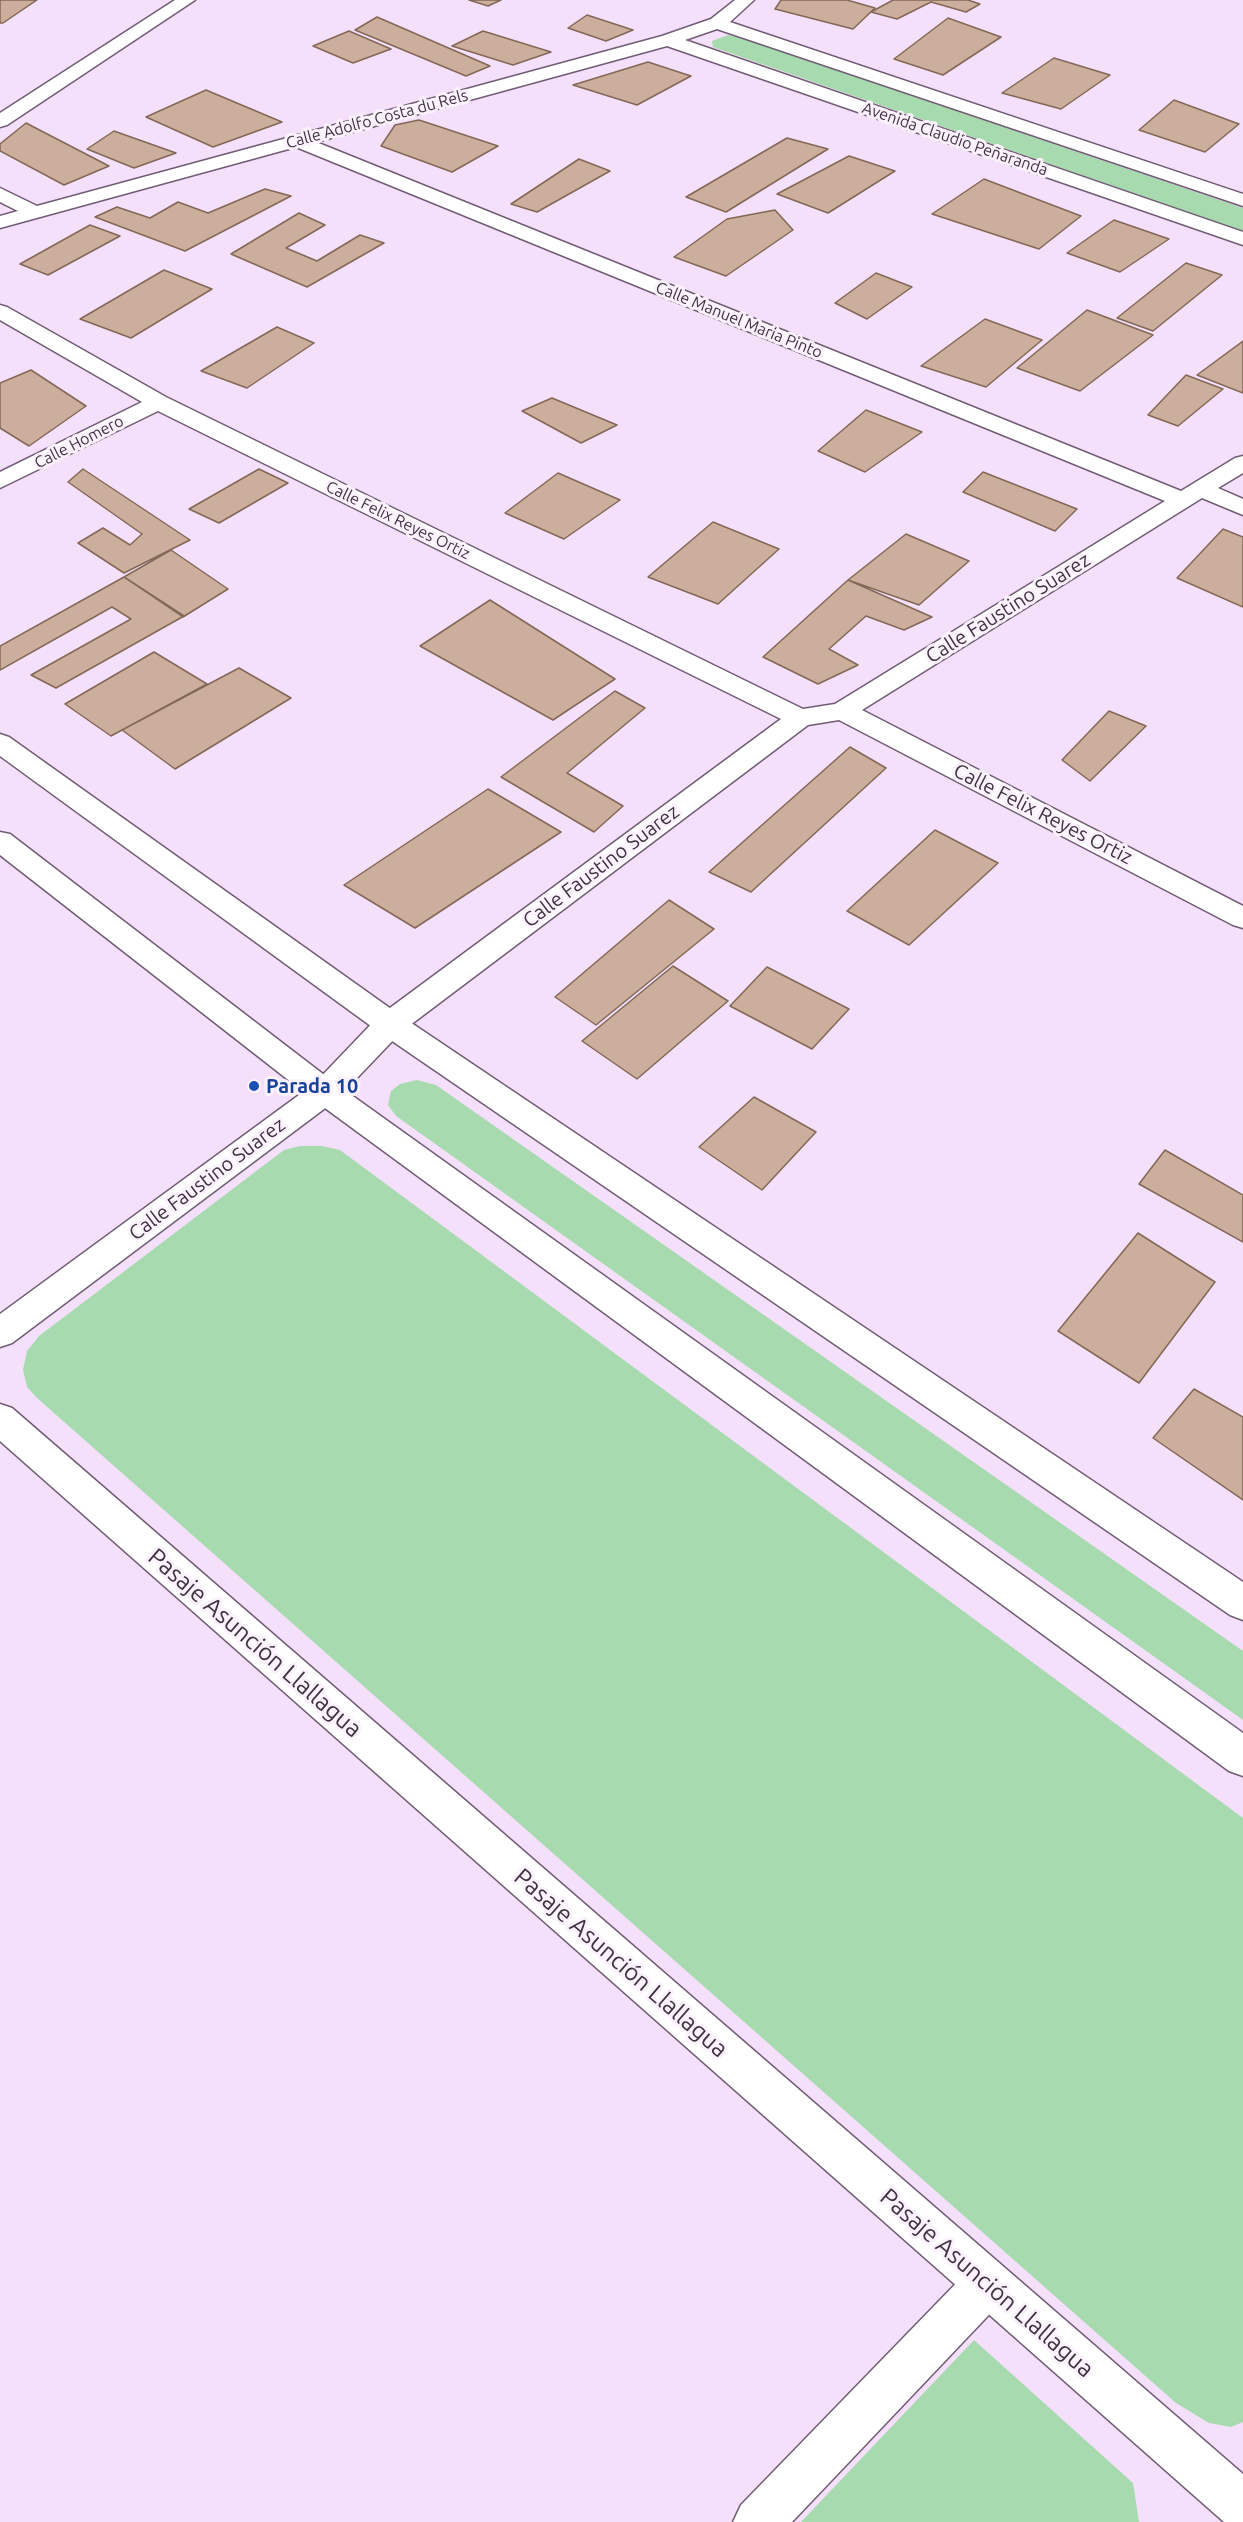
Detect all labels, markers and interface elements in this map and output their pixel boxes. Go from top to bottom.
street label: Calle Adolfo Costa du Rels [284,85,470,153]
street label: Avenida Claudio Peñaranda [860,98,1050,180]
street label: Calle Manuel Maria Pinto [653,278,825,362]
street label: Calle Homero [31,411,127,473]
street label: Calle Felix Reyes Ortiz [323,477,473,563]
street label: Calle Faustino Suarez [921,548,1095,668]
street label: Calle Felix Reyes Ortiz [950,759,1136,869]
street label: Calle Faustino Suarez [518,799,684,933]
place label: Parada 10 [266,1074,358,1098]
marker: Parada 10 [247,1079,261,1093]
street label: Calle Faustino Suarez [124,1112,290,1246]
street label: Pasaje Asunción Llallagua [142,1542,368,1744]
street label: Pasaje Asunción Llallagua [508,1862,734,2064]
street label: Pasaje Asunción Llallagua [874,2182,1100,2384]

